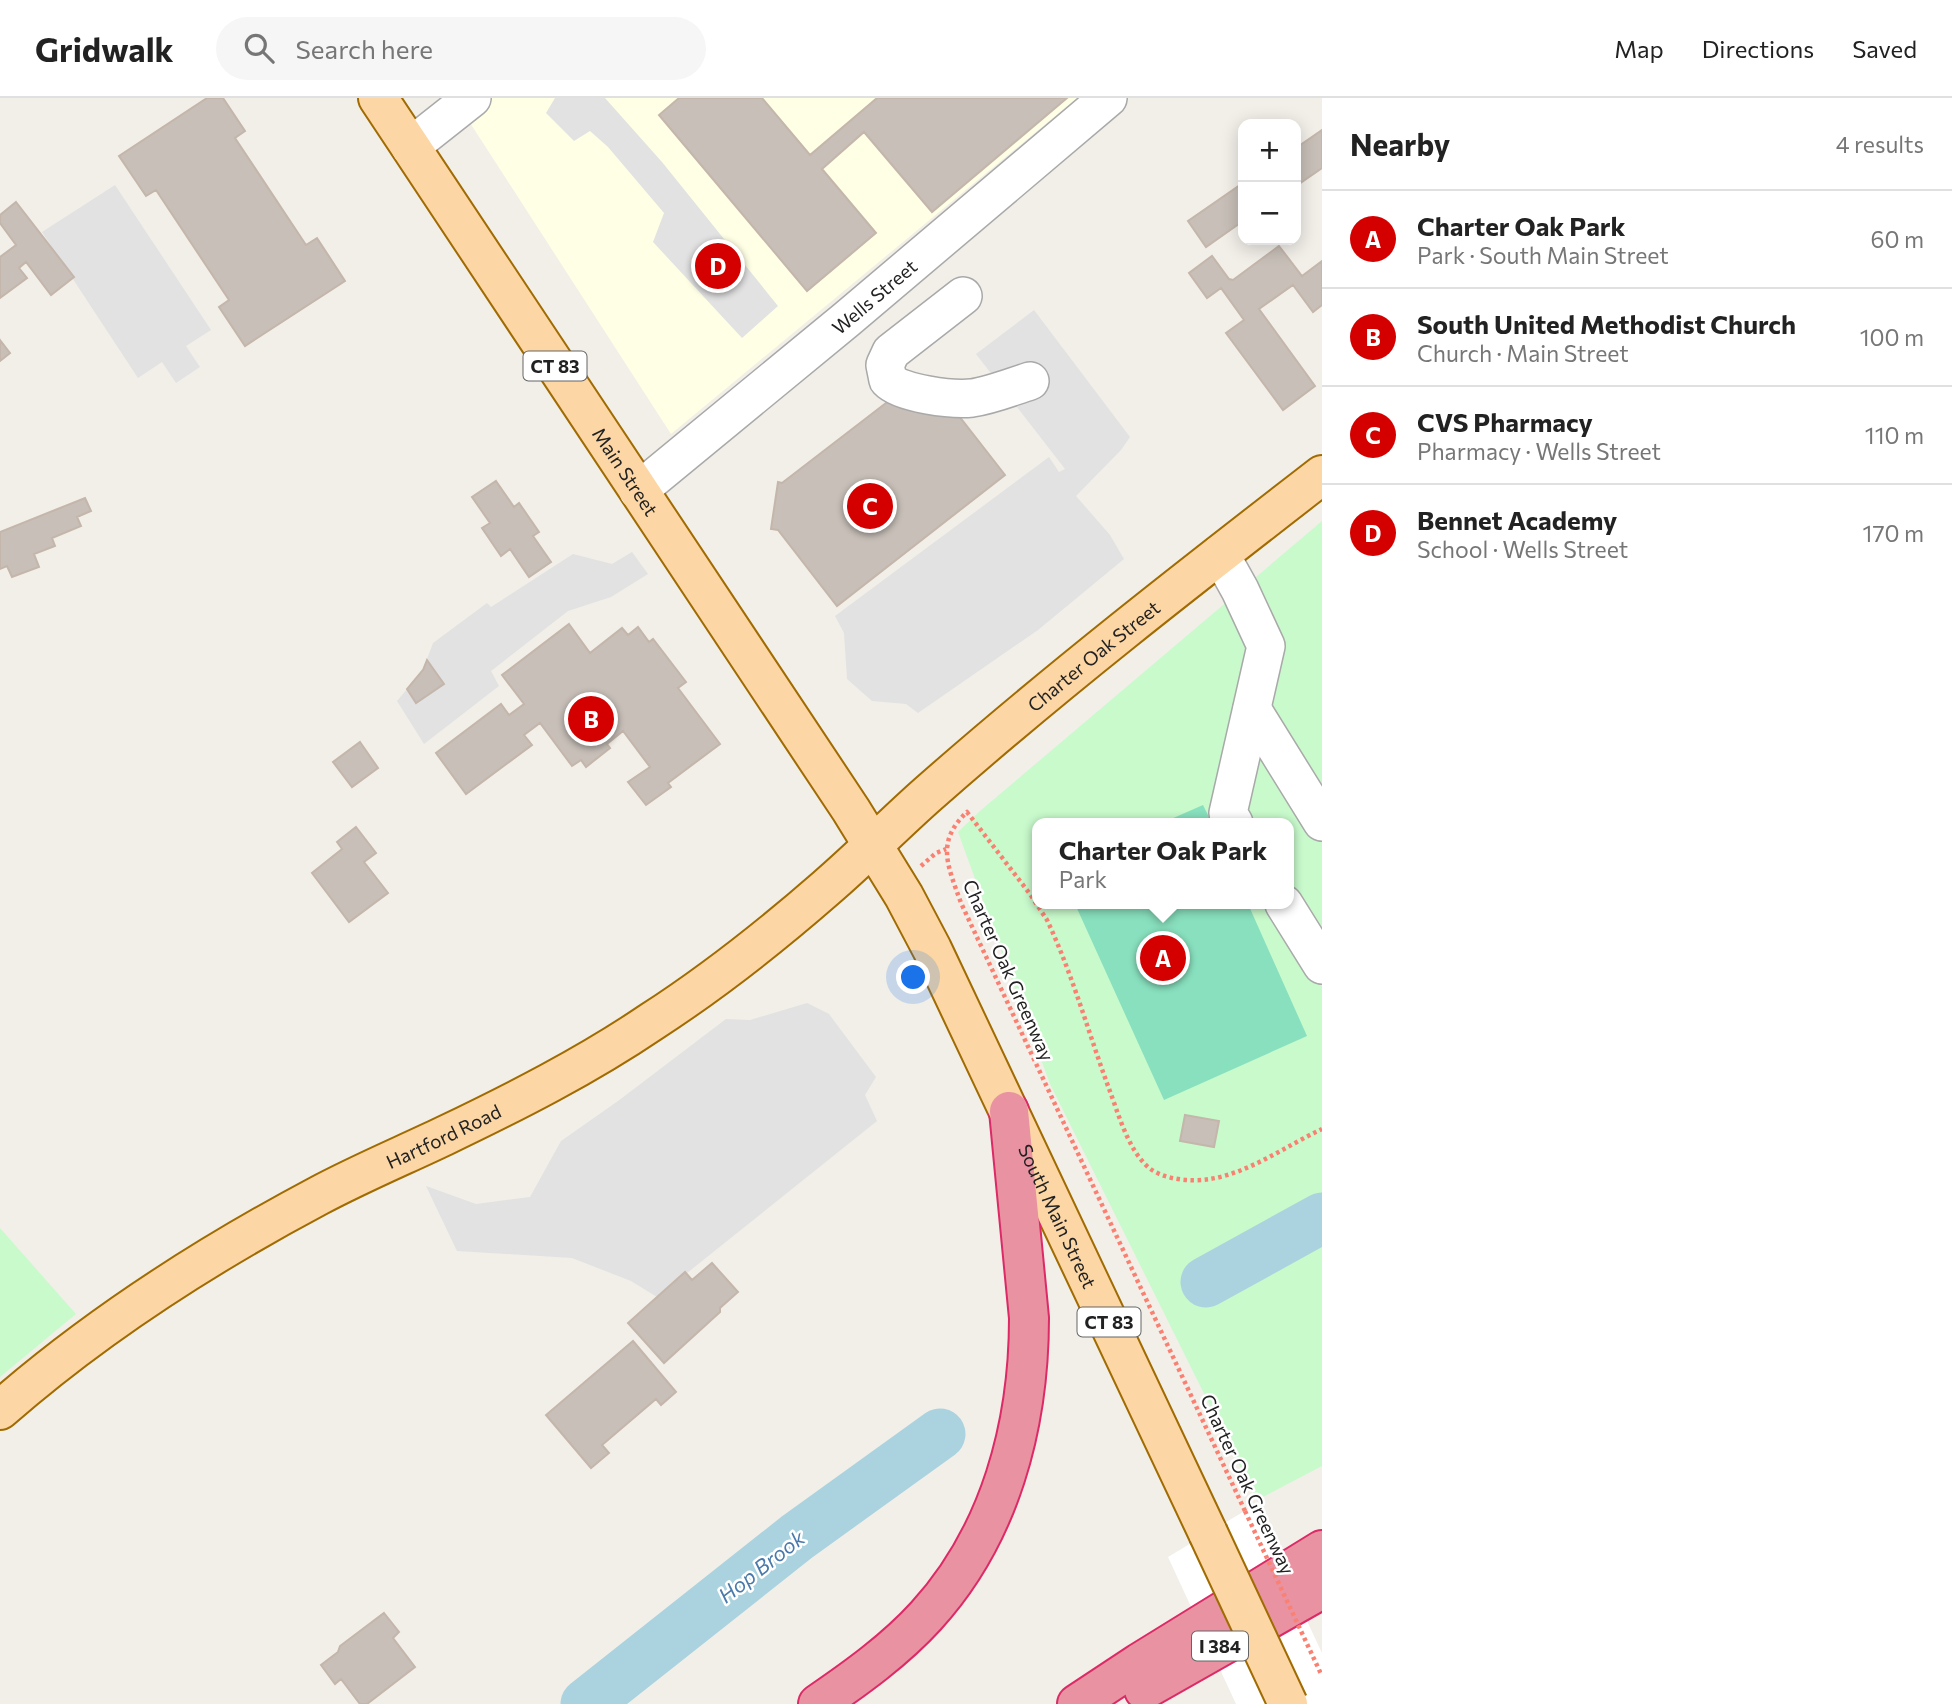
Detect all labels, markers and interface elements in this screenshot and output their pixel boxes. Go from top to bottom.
search box [216,17,706,80]
text: Gridwalk [35,28,174,69]
icon: search [240,29,278,67]
text: Search here [296,33,433,64]
text: Map [1614,34,1664,63]
text: Directions [1702,34,1814,63]
text: Saved [1852,34,1917,63]
map controls [1238,119,1301,245]
button: + [1238,119,1301,182]
text: Nearby [1350,125,1450,162]
text: 4 results [1836,130,1924,158]
button: − [1238,182,1301,245]
text: Charter Oak Park [1417,210,1626,241]
text: A [1365,225,1381,253]
text: 60 m [1871,225,1924,253]
pin: D [695,240,741,292]
text: Park · South Main Street [1417,241,1669,269]
street label: Wells Street [827,254,921,338]
text: South United Methodist Church [1417,308,1796,339]
text: B [1365,323,1381,351]
text: 100 m [1860,323,1924,351]
text: Church · Main Street [1417,339,1629,367]
road number: CT 83 [524,352,586,380]
text: CVS Pharmacy [1417,406,1593,437]
text: C [1365,421,1381,449]
text: 110 m [1865,421,1924,449]
street label: Main Street [588,423,664,520]
text: Pharmacy · Wells Street [1417,437,1661,465]
pin: C [847,480,893,532]
text: Bennet Academy [1417,504,1617,535]
text: D [1365,519,1381,547]
text: 170 m [1863,519,1924,547]
text: School · Wells Street [1417,535,1628,563]
street label: Charter Oak Street [1022,595,1164,716]
pin: B [568,693,614,745]
popup [1032,818,1294,909]
text: Charter Oak Park [1059,834,1267,865]
text: Park [1059,865,1107,893]
street label: Charter Oak Greenway [959,876,1059,1064]
pin: A [1140,932,1186,984]
your location [896,960,930,994]
street label: Hartford Road [382,1099,504,1173]
street label: South Main Street [1014,1140,1102,1292]
road number: CT 83 [1078,1308,1140,1336]
street label: Charter Oak Greenway [1196,1390,1300,1578]
water label: Hop Brook [713,1524,810,1607]
road number: I 384 [1192,1632,1248,1660]

